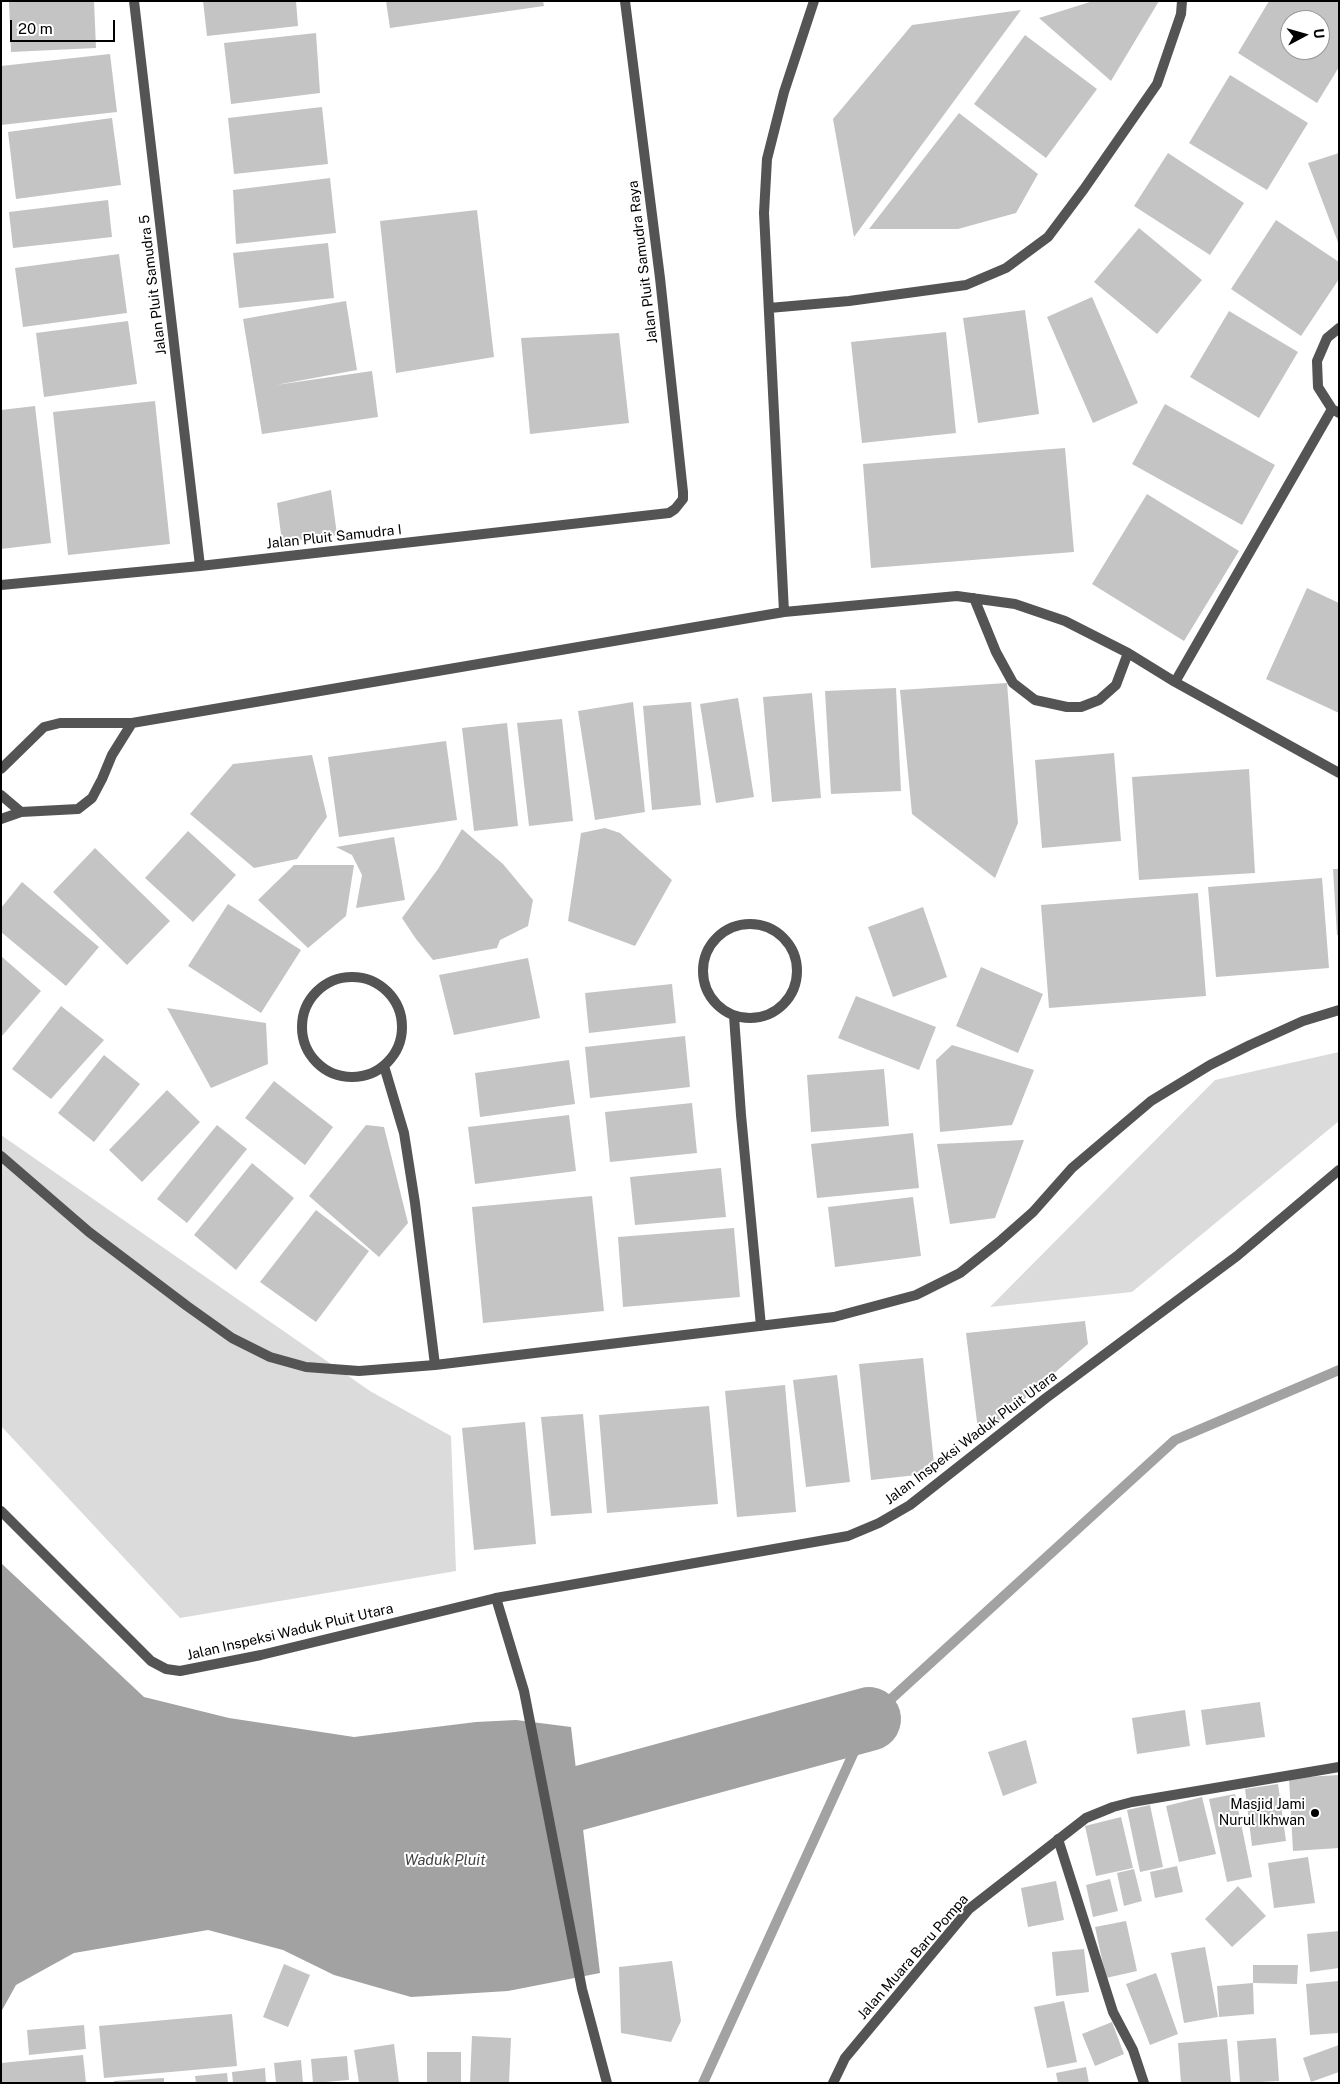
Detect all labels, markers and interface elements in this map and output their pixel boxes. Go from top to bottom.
scale bar [12,10,118,42]
north arrow [1280,10,1330,60]
text: 20 m [18,20,53,37]
text: U [1310,28,1327,39]
street label: Jalan Pluit Samudra Raya [625,180,661,344]
street label: Jalan Pluit Samudra 5 [136,214,170,356]
street label: Jalan Pluit Samudra I [265,522,403,552]
street label: Jalan Inspeksi Waduk Pluit Utara [882,1368,1060,1508]
street label: Jalan Inspeksi Waduk Pluit Utara [185,1600,395,1664]
place label: Masjid Jami Nurul Ikhwan [1219,1797,1305,1830]
marker: Masjid Jami Nurul Ikhwan [1309,1807,1321,1819]
water label: Waduk Pluit [404,1851,486,1869]
street label: Jalan Muara Baru Pompa [854,1891,972,2023]

